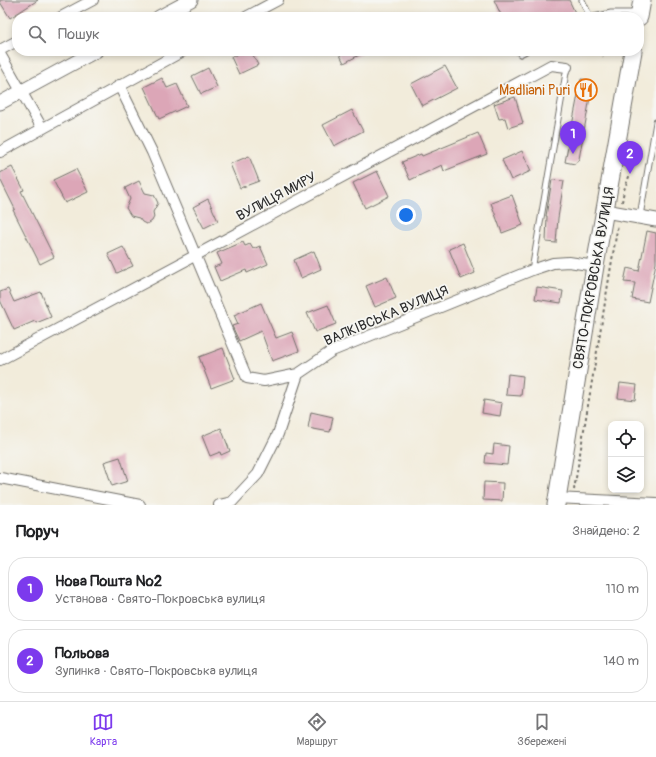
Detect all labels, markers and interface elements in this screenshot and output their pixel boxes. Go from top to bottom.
search box [12,12,644,56]
icon: search [26,23,48,45]
text: Пошук [58,25,100,44]
restaurant icon: Madliani Puri [573,77,599,103]
place label: Madliani Puri [499,82,571,99]
pin: 1 [560,121,586,154]
pin: 2 [617,141,643,174]
street label: ВУЛИЦЯ МИРУ [233,168,320,225]
street label: СВЯТО-ПОКРОВСЬКА ВУЛИЦЯ [569,186,618,371]
your location [396,205,416,225]
street label: ВАЛКІВСЬКА ВУЛИЦЯ [321,282,451,349]
map controls [608,421,644,493]
button: locate [608,421,644,457]
button: layers [608,457,644,493]
text: Поруч [16,521,59,542]
text: Знайдено: 2 [572,523,640,539]
text: Нова Пошта №2 [55,572,162,591]
text: 1 [27,581,33,597]
text: 110 m [606,581,639,597]
text: Установа · Свято-Покровська вулиця [55,591,265,607]
text: Польова [55,644,109,663]
text: 2 [26,653,34,669]
text: 140 m [603,653,639,669]
text: Зупинка · Свято-Покровська вулиця [55,663,257,679]
tab: Карта [90,711,117,748]
tab: Маршрут [296,711,338,748]
tab: Збережені [517,711,566,748]

